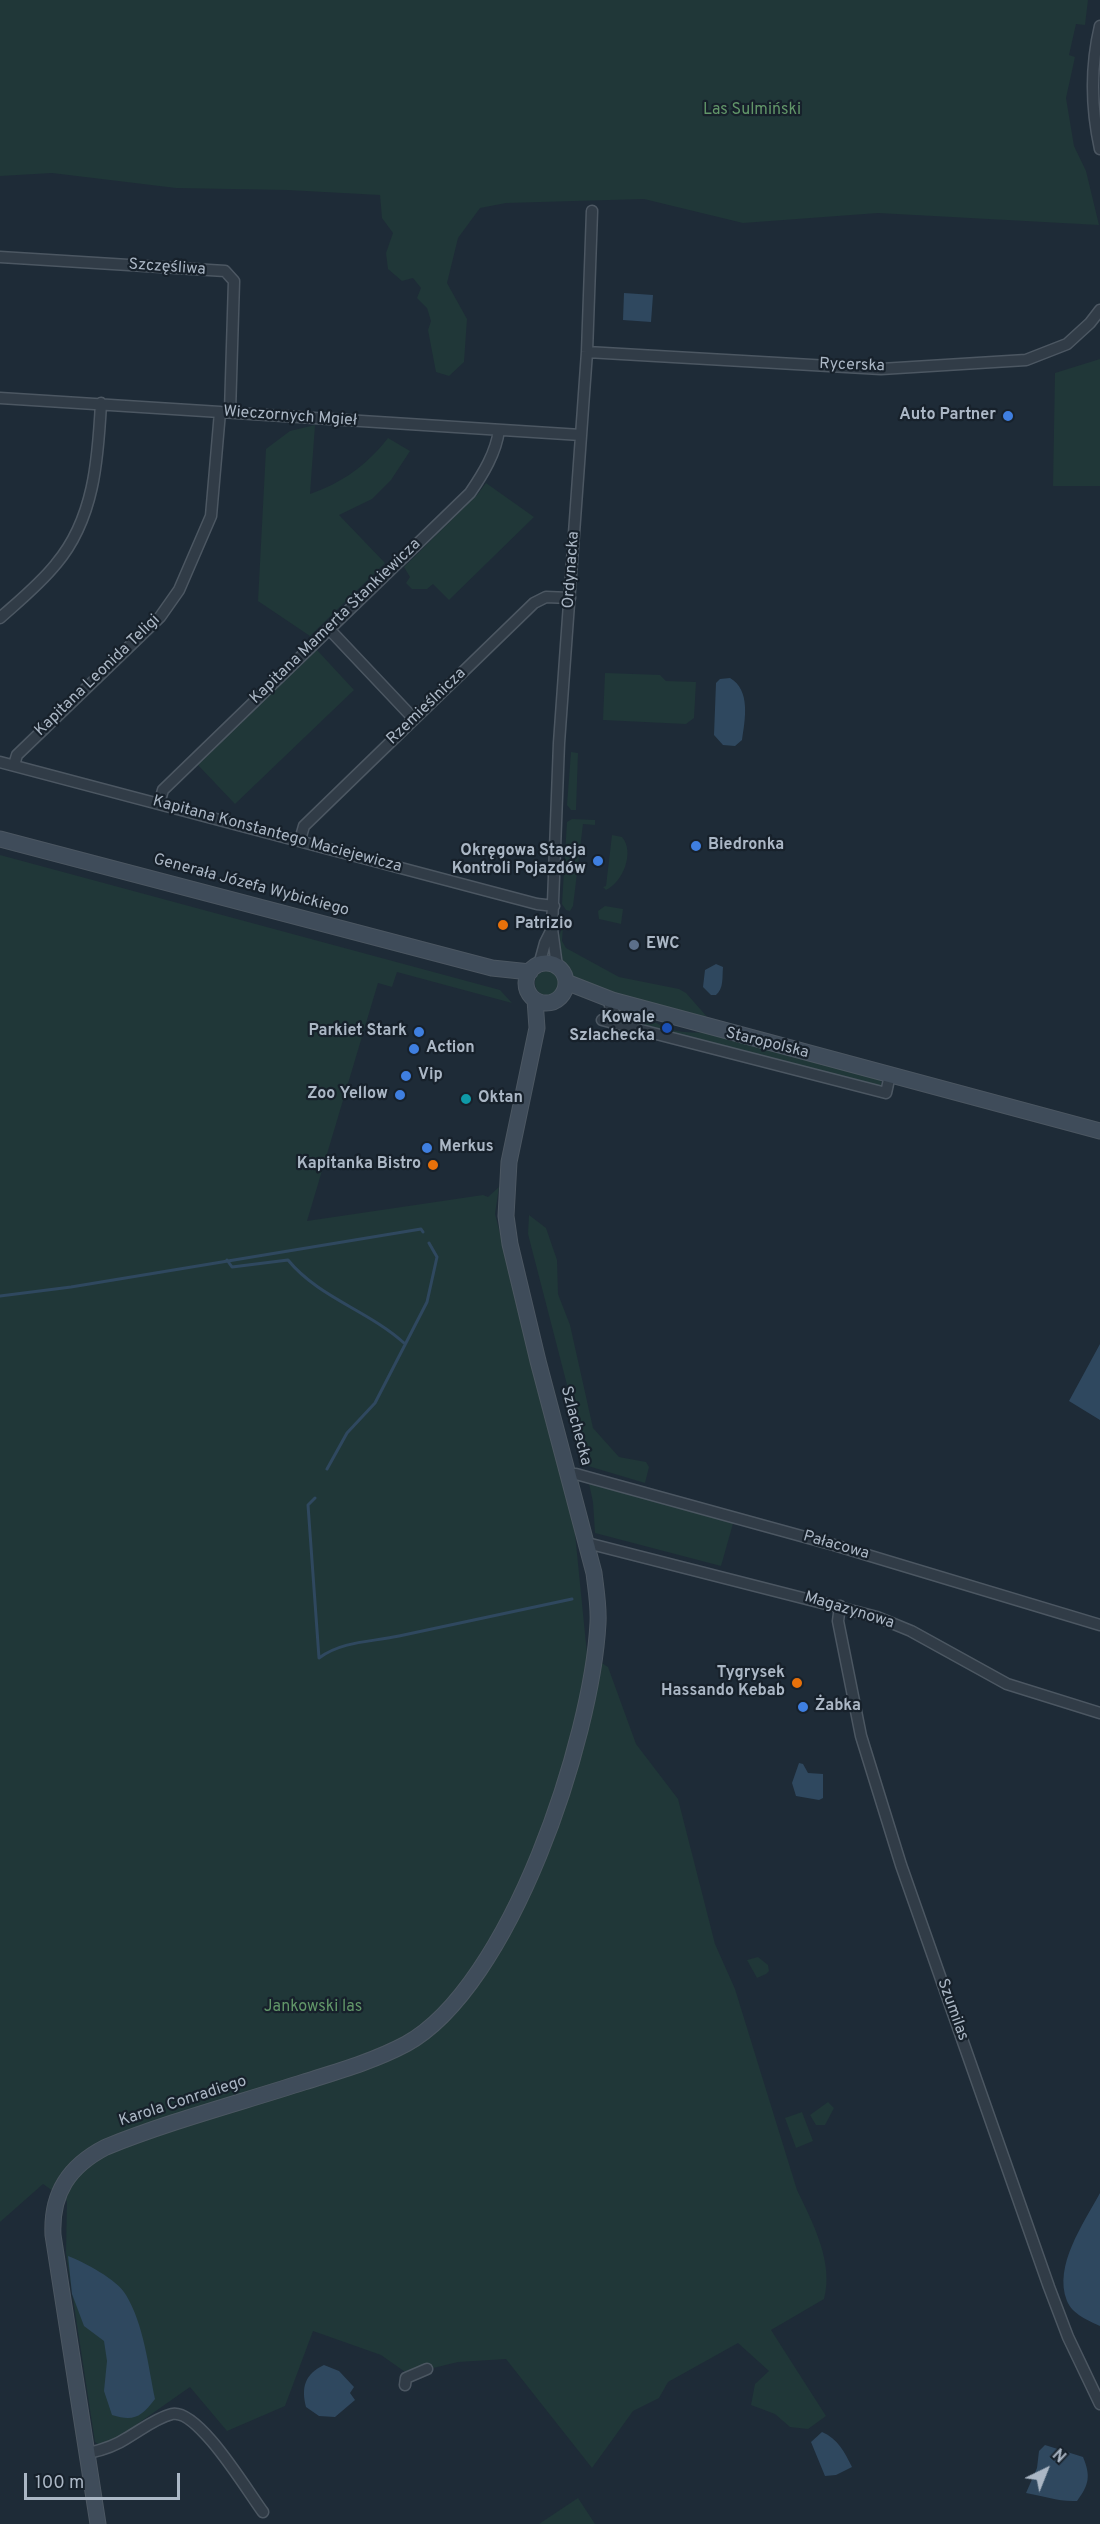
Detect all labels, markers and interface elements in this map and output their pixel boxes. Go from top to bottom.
park label: Las Sulmiński [703,101,801,121]
street label: Szczęśliwa [128,256,206,280]
street label: Rycerska [819,355,885,377]
street label: Wieczornych Mgieł [222,403,358,431]
place label: Auto Partner [899,406,996,426]
marker: Auto Partner [1001,409,1015,423]
street label: Ordynacka [560,531,584,609]
street label: Kapitana Mamerta Stankiewicza [247,535,425,709]
street label: Kapitana Leonida Teligi [31,611,165,741]
street label: Rzemieślnicza [384,665,470,749]
street label: Kapitana Konstantego Maciejewicza [150,792,404,878]
place label: Biedronka [708,836,784,856]
marker: Biedronka [689,839,703,853]
place label: Okręgowa Stacja Kontroli Pojazdów [452,842,586,880]
street label: Generała Józefa Wybickiego [151,851,351,921]
marker: Okręgowa Stacja Kontroli Pojazdów [591,854,605,868]
place label: Patrizio [515,915,573,935]
marker: Patrizio [496,918,510,932]
place label: EWC [646,935,679,955]
marker: EWC [627,938,641,952]
place label: Kowale Szlachecka [569,1009,655,1047]
marker: Kowale Szlachecka [660,1021,674,1035]
place label: Parkiet Stark [309,1022,407,1042]
street label: Staropolska [723,1024,811,1064]
marker: Parkiet Stark [412,1025,426,1039]
place label: Action [426,1039,475,1059]
marker: Action [407,1042,421,1056]
place label: Vip [418,1066,443,1086]
marker: Vip [399,1069,413,1083]
place label: Zoo Yellow [307,1085,388,1105]
marker: Zoo Yellow [393,1088,407,1102]
place label: Oktan [478,1089,523,1109]
marker: Oktan [459,1092,473,1106]
place label: Merkus [439,1138,494,1158]
marker: Merkus [420,1141,434,1155]
place label: Kapitanka Bistro [297,1155,421,1175]
marker: Kapitanka Bistro [426,1158,440,1172]
street label: Szlachecka [555,1384,595,1468]
street label: Pałacowa [801,1527,871,1565]
street label: Magazynowa [802,1588,896,1634]
place label: Tygrysek Hassando Kebab [661,1664,785,1702]
marker: Tygrysek Hassando Kebab [790,1676,804,1690]
place label: Żabka [815,1697,861,1717]
marker: Żabka [796,1700,810,1714]
street label: Szumilas [932,1976,972,2044]
park label: Jankowski las [264,1998,362,2018]
street label: Karola Conradiego [117,2072,249,2132]
north arrow [1016,2440,1076,2500]
text: N [1047,2446,1069,2468]
scale bar [27,2461,183,2499]
text: 100 m [35,2472,84,2495]

